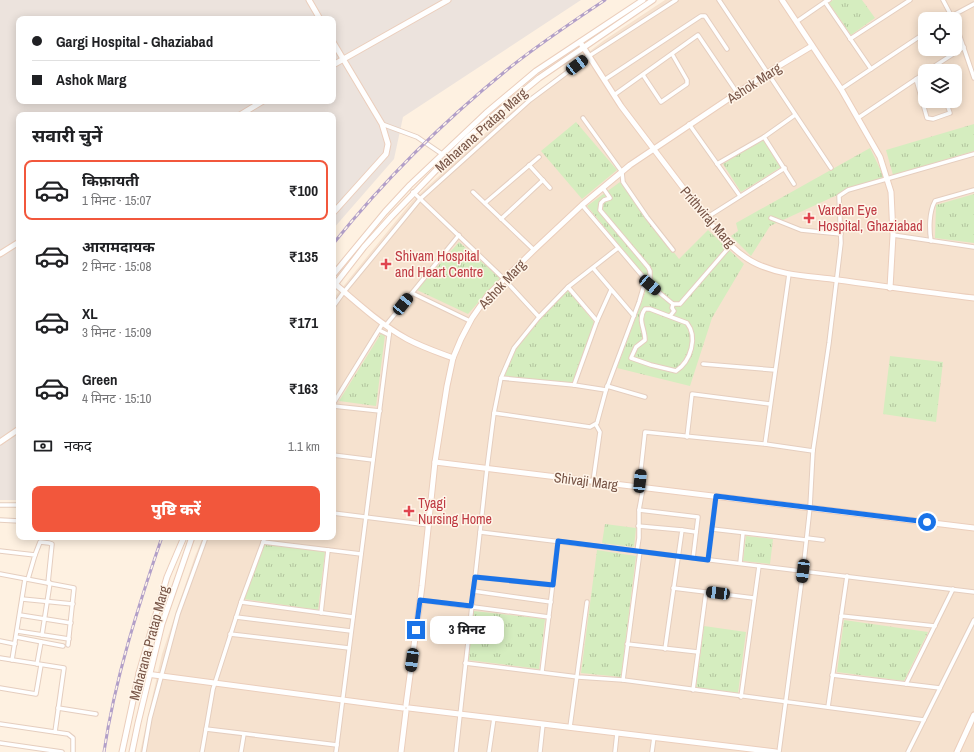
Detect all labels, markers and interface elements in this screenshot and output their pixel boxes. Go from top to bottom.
map controls [918,12,962,108]
button: locate [918,12,962,56]
text: Gargi Hospital - Ghaziabad [56,31,213,52]
car [564,53,590,77]
street label: Ashok Marg [723,58,785,108]
button: layers [918,64,962,108]
text: Ashok Marg [56,69,126,90]
street label: Maharana Pratap Marg [431,83,531,176]
text: सवारी चुनें [32,123,102,148]
text: किफ़ायती [82,170,139,191]
icon: car [34,172,70,208]
text: ₹100 [289,180,318,201]
street label: Prithviraj Marg [677,183,740,252]
text: 1 मिनट · 15:07 [82,192,151,209]
place label: Vardan Eye Hospital, Ghaziabad [818,201,923,235]
marker: Vardan Eye Hospital, Ghaziabad [803,212,815,224]
text: आरामदायक [82,236,155,257]
icon: car [34,238,70,274]
text: ₹135 [289,246,318,267]
place label: Shivam Hospital and Heart Centre [395,247,483,281]
street label: Ashok Marg [474,255,530,313]
text: 2 मिनट · 15:08 [82,258,151,275]
marker: Shivam Hospital and Heart Centre [380,258,392,270]
car [637,273,663,297]
car [391,291,415,317]
text: XL [82,303,98,324]
icon: car [34,304,70,340]
text: ₹171 [289,312,318,333]
text: 3 मिनट · 15:09 [82,324,151,341]
text: Green [82,369,118,390]
icon: car [34,370,70,406]
text: ₹163 [289,378,318,399]
text: 4 मिनट · 15:10 [82,390,151,407]
icon: cash [32,435,54,457]
text: नकद [64,435,92,456]
text: 1.1 km [288,438,320,455]
street label: Shivaji Marg [553,468,620,494]
car [633,468,647,494]
button: पुष्टि करें [32,486,320,532]
place label: Tyagi Nursing Home [418,494,492,528]
marker: Tyagi Nursing Home [403,505,415,517]
route start [918,513,936,531]
car [796,558,810,584]
street label: Maharana Pratap Marg [125,583,173,702]
car [705,586,731,600]
callout: 3 मिनट [430,616,504,644]
route end [407,621,425,639]
text: 3 मिनट [449,621,485,638]
car [404,647,420,673]

